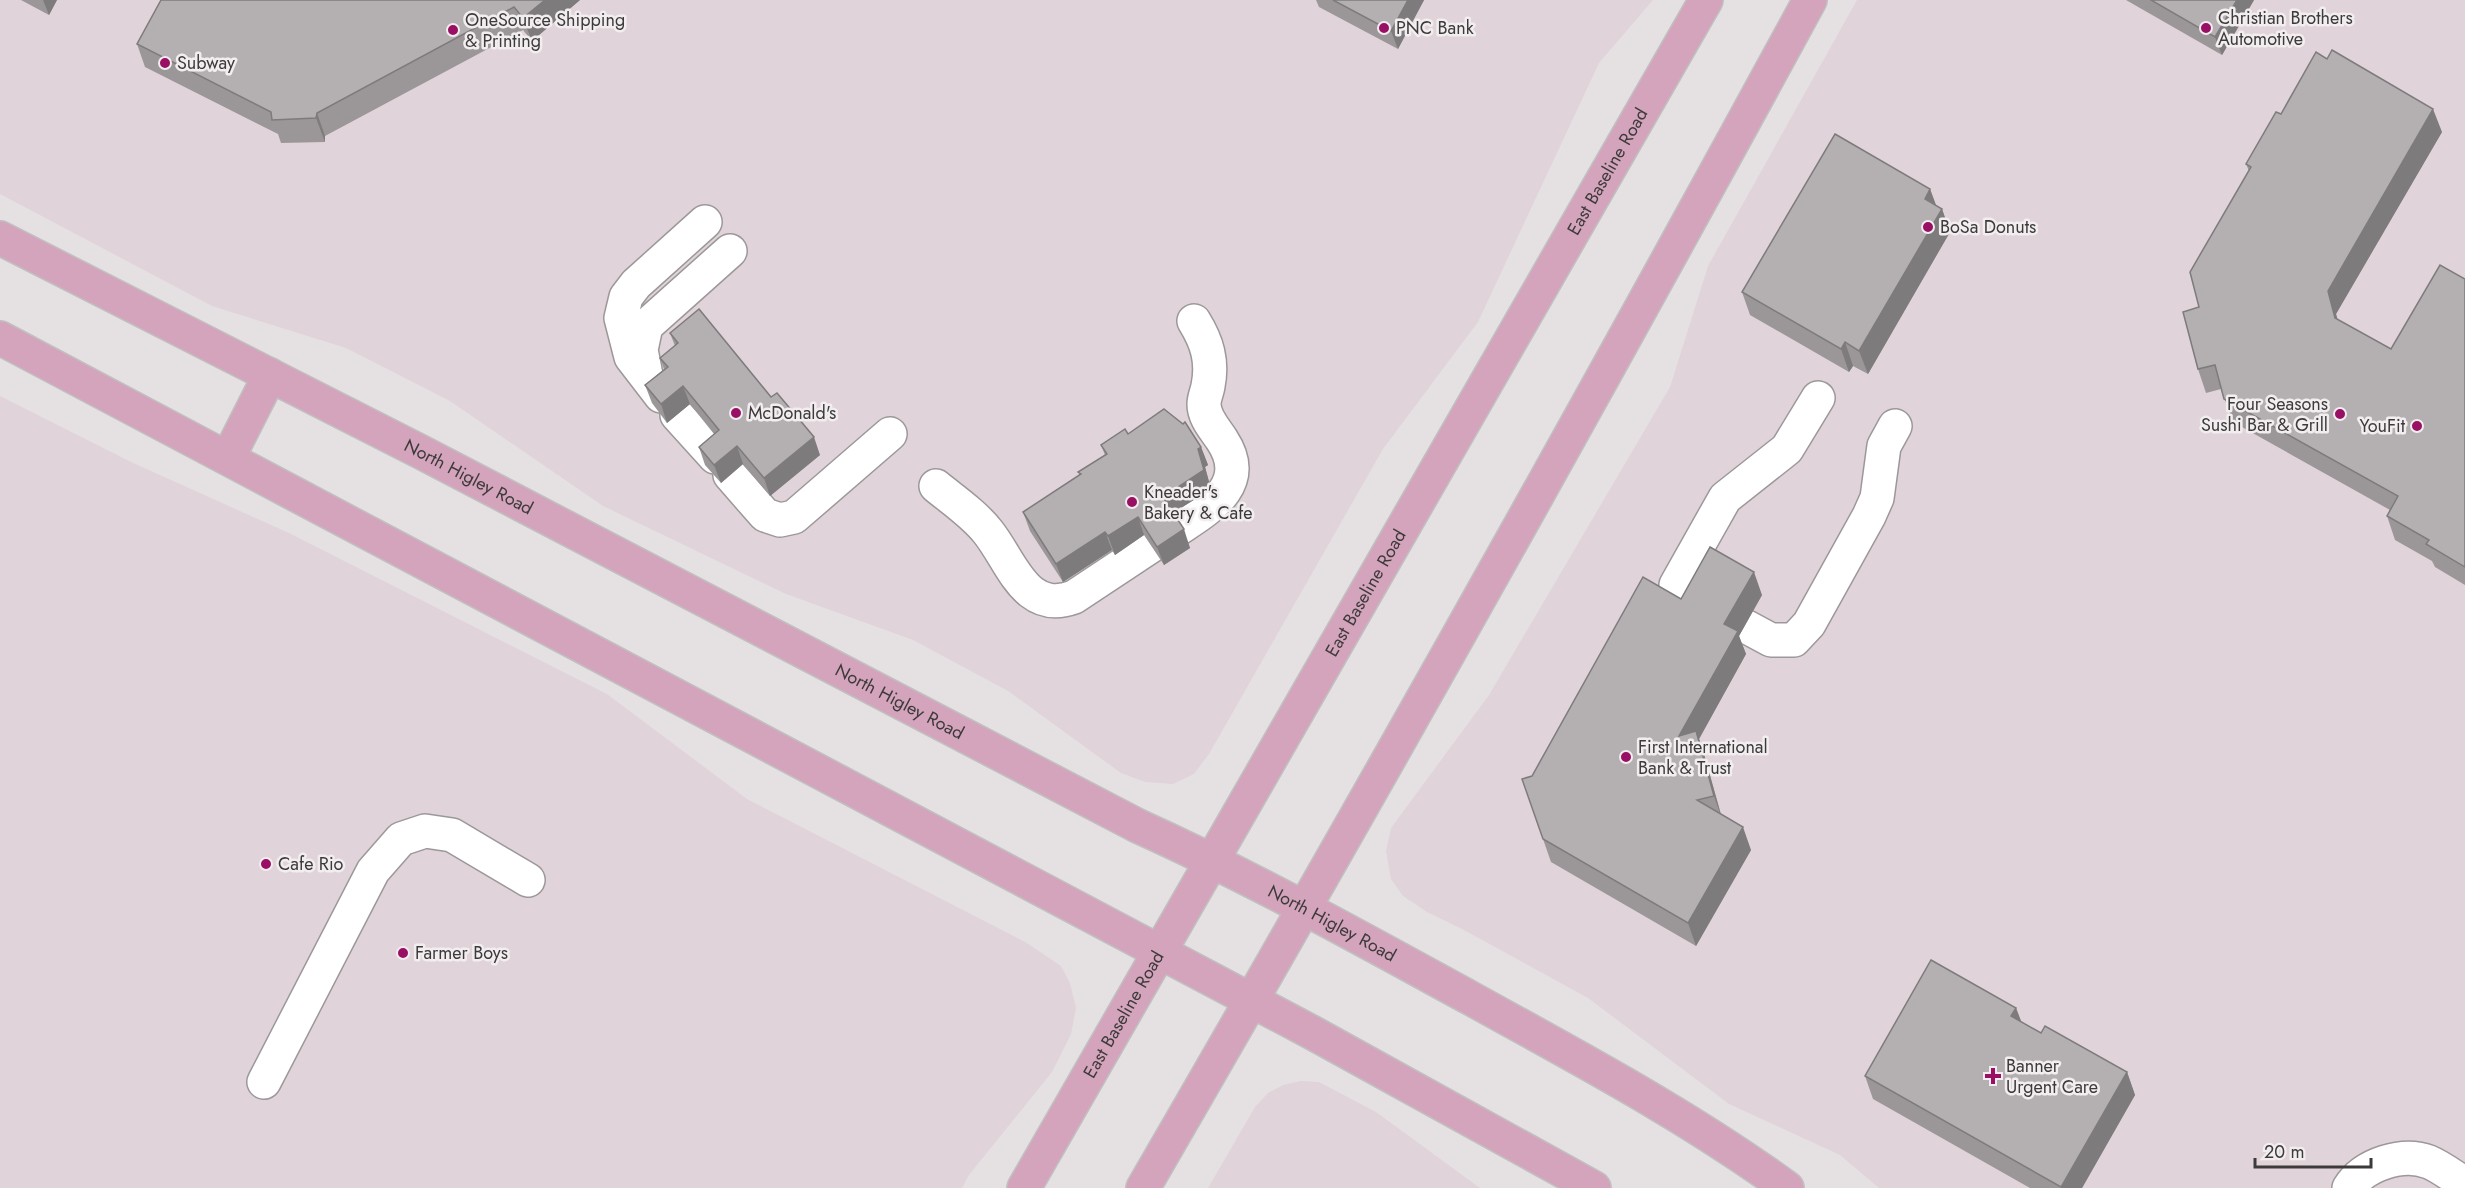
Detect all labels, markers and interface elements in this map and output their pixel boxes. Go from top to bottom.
place label: Christian Brothers Automotive [2218,5,2353,52]
place label: OneSource Shipping & Printing [465,7,625,54]
place label: PNC Bank [1396,15,1474,41]
marker: PNC Bank [1377,21,1391,35]
marker: Christian Brothers Automotive [2199,21,2213,35]
marker: OneSource Shipping & Printing [446,23,460,37]
place label: Subway [177,50,235,76]
marker: Subway [158,56,172,70]
street label: East Baseline Road [1561,103,1654,240]
place label: BoSa Donuts [1940,214,2036,240]
marker: BoSa Donuts [1921,220,1935,234]
place label: Four Seasons Sushi Bar & Grill [2201,391,2328,438]
place label: McDonald's [748,400,836,426]
marker: McDonald's [729,406,743,420]
marker: Four Seasons Sushi Bar & Grill [2333,407,2347,421]
place label: YouFit [2359,413,2406,439]
marker: YouFit [2410,419,2424,433]
street label: North Higley Road [400,433,538,521]
place label: Kneader's Bakery & Cafe [1144,479,1253,526]
marker: Kneader's Bakery & Cafe [1125,495,1139,509]
street label: East Baseline Road [1319,525,1412,661]
street label: North Higley Road [830,657,969,746]
place label: First International Bank & Trust [1638,734,1768,781]
marker: First International Bank & Trust [1619,750,1633,764]
place label: Cafe Rio [278,851,344,877]
marker: Cafe Rio [259,857,273,871]
street label: North Higley Road [1263,878,1401,968]
place label: Farmer Boys [415,940,508,966]
marker: Farmer Boys [396,946,410,960]
street label: East Baseline Road [1077,946,1170,1083]
place label: Banner Urgent Care [2006,1053,2098,1100]
marker: Banner Urgent Care [1984,1067,2002,1085]
scale bar [2255,1131,2370,1169]
text: 20 m [2264,1139,2304,1165]

